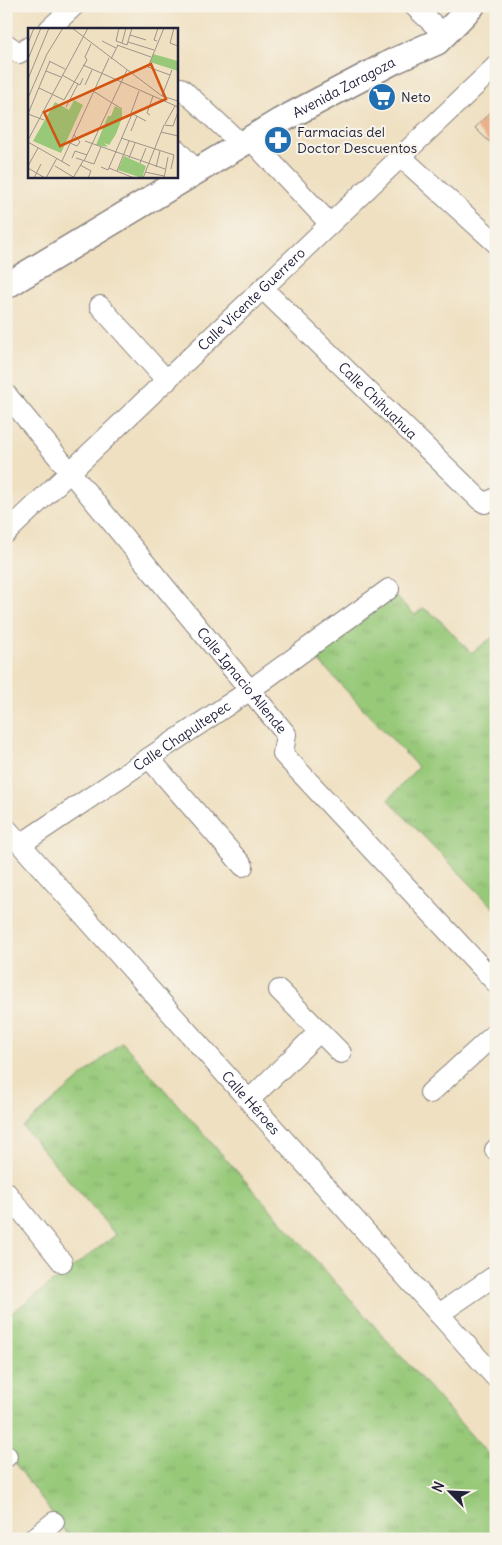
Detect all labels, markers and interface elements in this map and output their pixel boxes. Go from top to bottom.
inset map [28,28,178,178]
street label: Avenida Zaragoza [289,53,398,122]
supermarket icon: Neto [367,82,397,112]
place label: Neto [401,88,431,106]
place label: Farmacias del Doctor Descuentos [297,123,417,157]
pharmacy icon: Farmacias del Doctor Descuentos [263,125,293,155]
street label: Calle Vicente Guerrero [194,244,309,355]
street label: Calle Chihuahua [335,358,421,443]
street label: Calle Ignacio Allende [193,624,291,737]
street label: Calle Chapultepec [130,697,234,775]
street label: Calle Héroes [218,1067,284,1138]
north arrow [424,1468,474,1518]
text: N [428,1479,448,1495]

